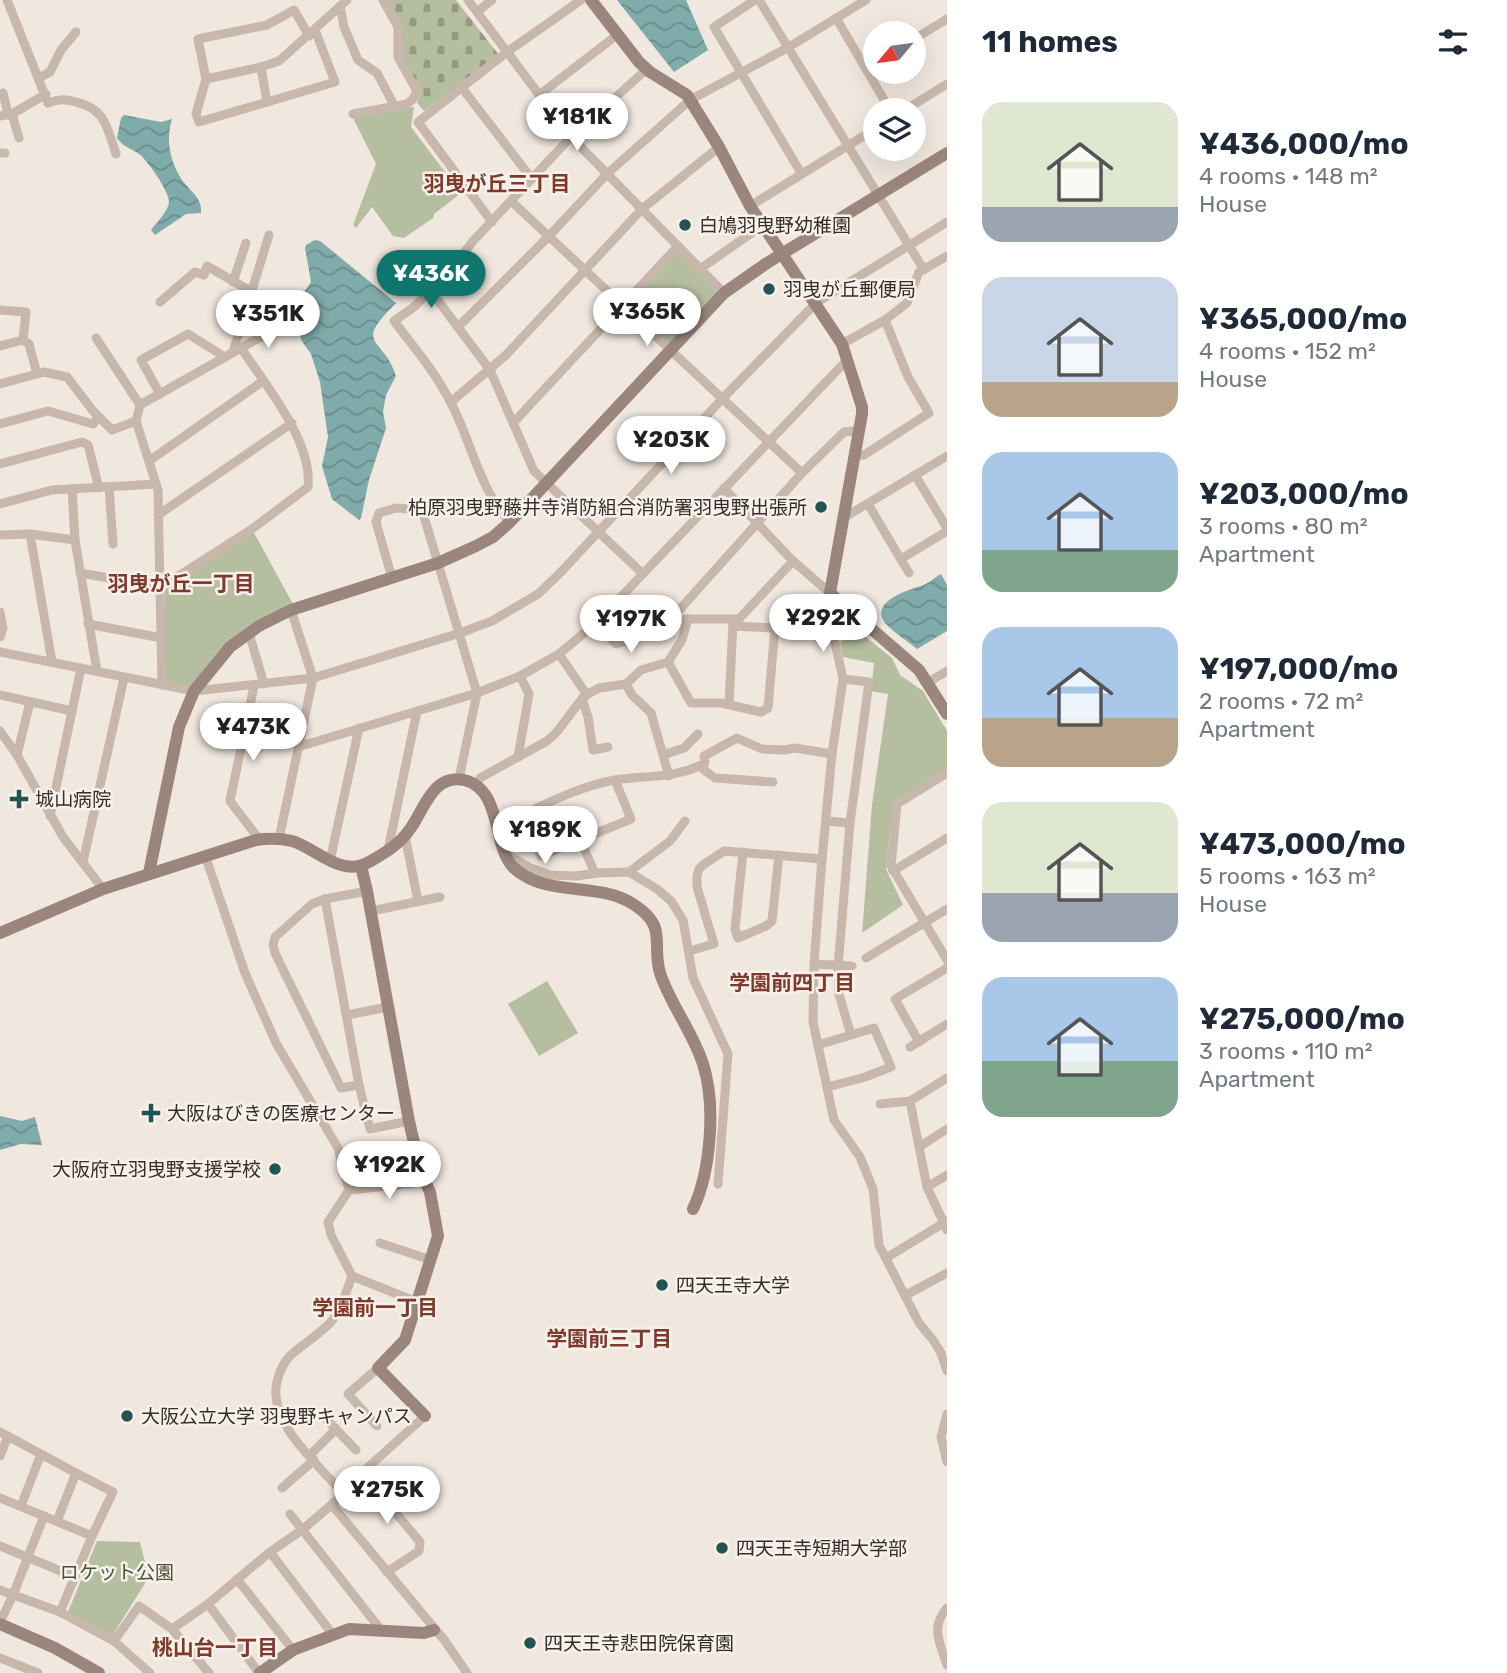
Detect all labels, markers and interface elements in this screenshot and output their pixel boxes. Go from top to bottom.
north arrow [863,21,926,84]
map controls [863,21,926,161]
icon: filters [1434,23,1472,61]
text: 11 homes [982,24,1118,60]
pin: ¥181K [528,94,626,153]
button: layers [863,98,926,161]
text: ¥181K [542,102,612,130]
text: ¥436,000/mo [1199,126,1409,162]
icon: home [1038,130,1122,214]
text: 4 rooms · 148 m² [1199,162,1378,190]
district label: 羽曳が丘三丁目 [424,171,571,196]
text: House [1199,190,1267,218]
place label: 白鳩羽曳野幼稚園 [699,214,851,237]
marker: 白鳩羽曳野幼稚園 [677,217,693,233]
pin: ¥436K [382,250,480,310]
text: ¥436K [393,259,469,287]
place label: 羽曳が丘郵便局 [783,278,916,301]
marker: 羽曳が丘郵便局 [761,281,777,297]
pin: ¥365K [598,288,696,348]
pin: ¥351K [219,290,317,350]
text: ¥365K [609,297,685,325]
text: ¥351K [232,299,304,327]
text: ¥365,000/mo [1199,301,1407,337]
icon: home [1038,305,1122,389]
text: 4 rooms · 152 m² [1199,337,1376,365]
text: House [1199,365,1267,393]
pin: ¥203K [622,416,720,476]
text: ¥203K [633,425,709,453]
text: ¥203,000/mo [1199,476,1408,512]
icon: home [1038,480,1122,564]
place label: 柏原羽曳野藤井寺消防組合消防署羽曳野出張所 [408,496,807,519]
marker: 柏原羽曳野藤井寺消防組合消防署羽曳野出張所 [813,499,829,515]
text: 3 rooms · 80 m² [1199,512,1368,540]
text: Apartment [1199,540,1315,568]
district label: 羽曳が丘一丁目 [108,571,255,596]
pin: ¥292K [774,594,872,654]
pin: ¥197K [582,596,680,655]
text: ¥292K [785,603,861,631]
text: ¥197K [596,604,666,632]
text: ¥197,000/mo [1199,651,1398,687]
icon: home [1038,655,1122,739]
text: 2 rooms · 72 m² [1199,687,1363,715]
pin: ¥473K [204,704,302,763]
text: ¥473K [216,712,290,740]
text: Apartment [1199,715,1315,743]
place label: 城山病院 [35,788,111,811]
marker: 城山病院 [9,789,29,809]
pin: ¥189K [496,806,594,866]
text: ¥189K [509,815,581,843]
text: ¥473,000/mo [1199,826,1406,862]
icon: home [1038,830,1122,914]
text: 5 rooms · 163 m² [1199,862,1376,890]
text: House [1199,890,1267,918]
district label: 学園前四丁目 [729,970,855,995]
text: ¥275,000/mo [1199,1001,1405,1037]
icon: home [1038,1005,1122,1089]
text: 3 rooms · 110 m² [1199,1037,1373,1065]
text: Apartment [1199,1065,1315,1093]
place label: 大阪はびきの医療センター [167,1102,395,1125]
marker: 大阪はびきの医療センター [141,1103,161,1123]
pin: ¥192K [340,1142,438,1201]
text: ¥192K [353,1150,425,1178]
place label: 大阪府立羽曳野支援学校 [52,1158,261,1181]
marker: 大阪府立羽曳野支援学校 [267,1161,283,1177]
place label: 四天王寺大学 [676,1274,790,1297]
marker: 四天王寺大学 [654,1277,670,1293]
district label: 学園前一丁目 [312,1295,438,1320]
district label: 学園前三丁目 [546,1326,672,1351]
place label: 大阪公立大学 羽曳野キャンパス [141,1405,412,1428]
marker: 大阪公立大学 羽曳野キャンパス [119,1408,135,1424]
pin: ¥275K [338,1466,436,1526]
text: ¥275K [350,1475,424,1503]
place label: 四天王寺短期大学部 [736,1537,907,1560]
marker: 四天王寺短期大学部 [714,1540,730,1556]
park label: ロケット公園 [60,1561,174,1584]
place label: 四天王寺悲田院保育園 [544,1632,734,1655]
district label: 桃山台一丁目 [152,1635,278,1660]
marker: 四天王寺悲田院保育園 [522,1635,538,1651]

